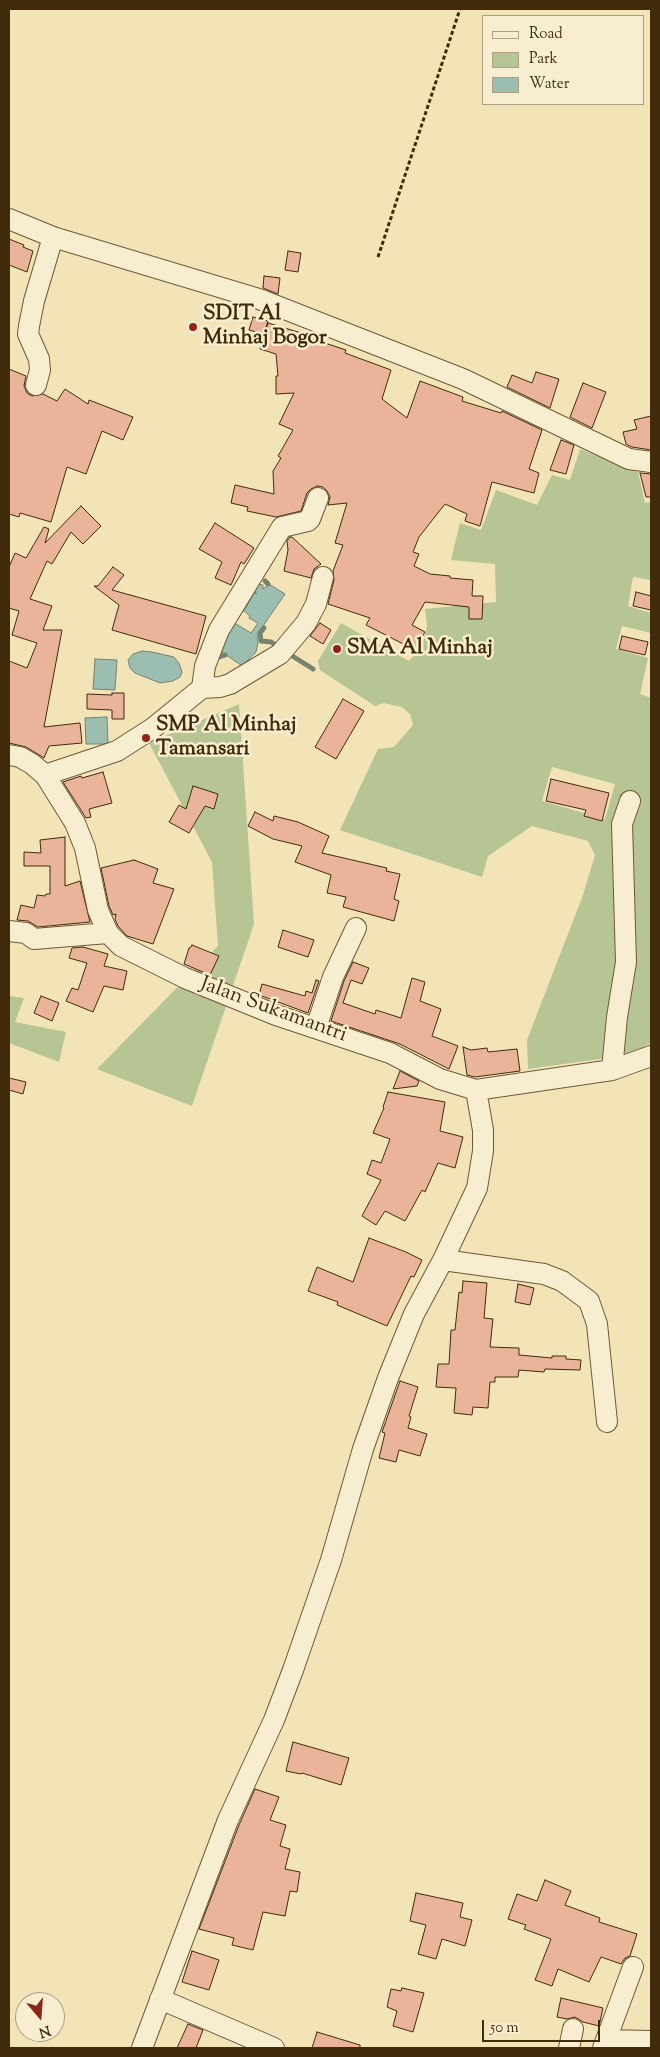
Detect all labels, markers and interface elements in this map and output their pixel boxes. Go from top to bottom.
legend [482,15,645,105]
text: Road [529,24,563,45]
text: Park [529,49,558,70]
text: Water [529,74,569,95]
place label: SDIT Al Minhaj Bogor [203,302,327,352]
marker: SDIT Al Minhaj Bogor [187,321,199,333]
place label: SMA Al Minhaj [347,636,493,662]
marker: SMA Al Minhaj [331,643,343,655]
place label: SMP Al Minhaj Tamansari [156,713,297,763]
marker: SMP Al Minhaj Tamansari [140,732,152,744]
street label: Jalan Sukamantri [196,973,350,1049]
north arrow [15,1992,65,2042]
scale bar [485,2010,602,2042]
text: 50 m [490,2018,519,2039]
text: N [36,2019,53,2042]

